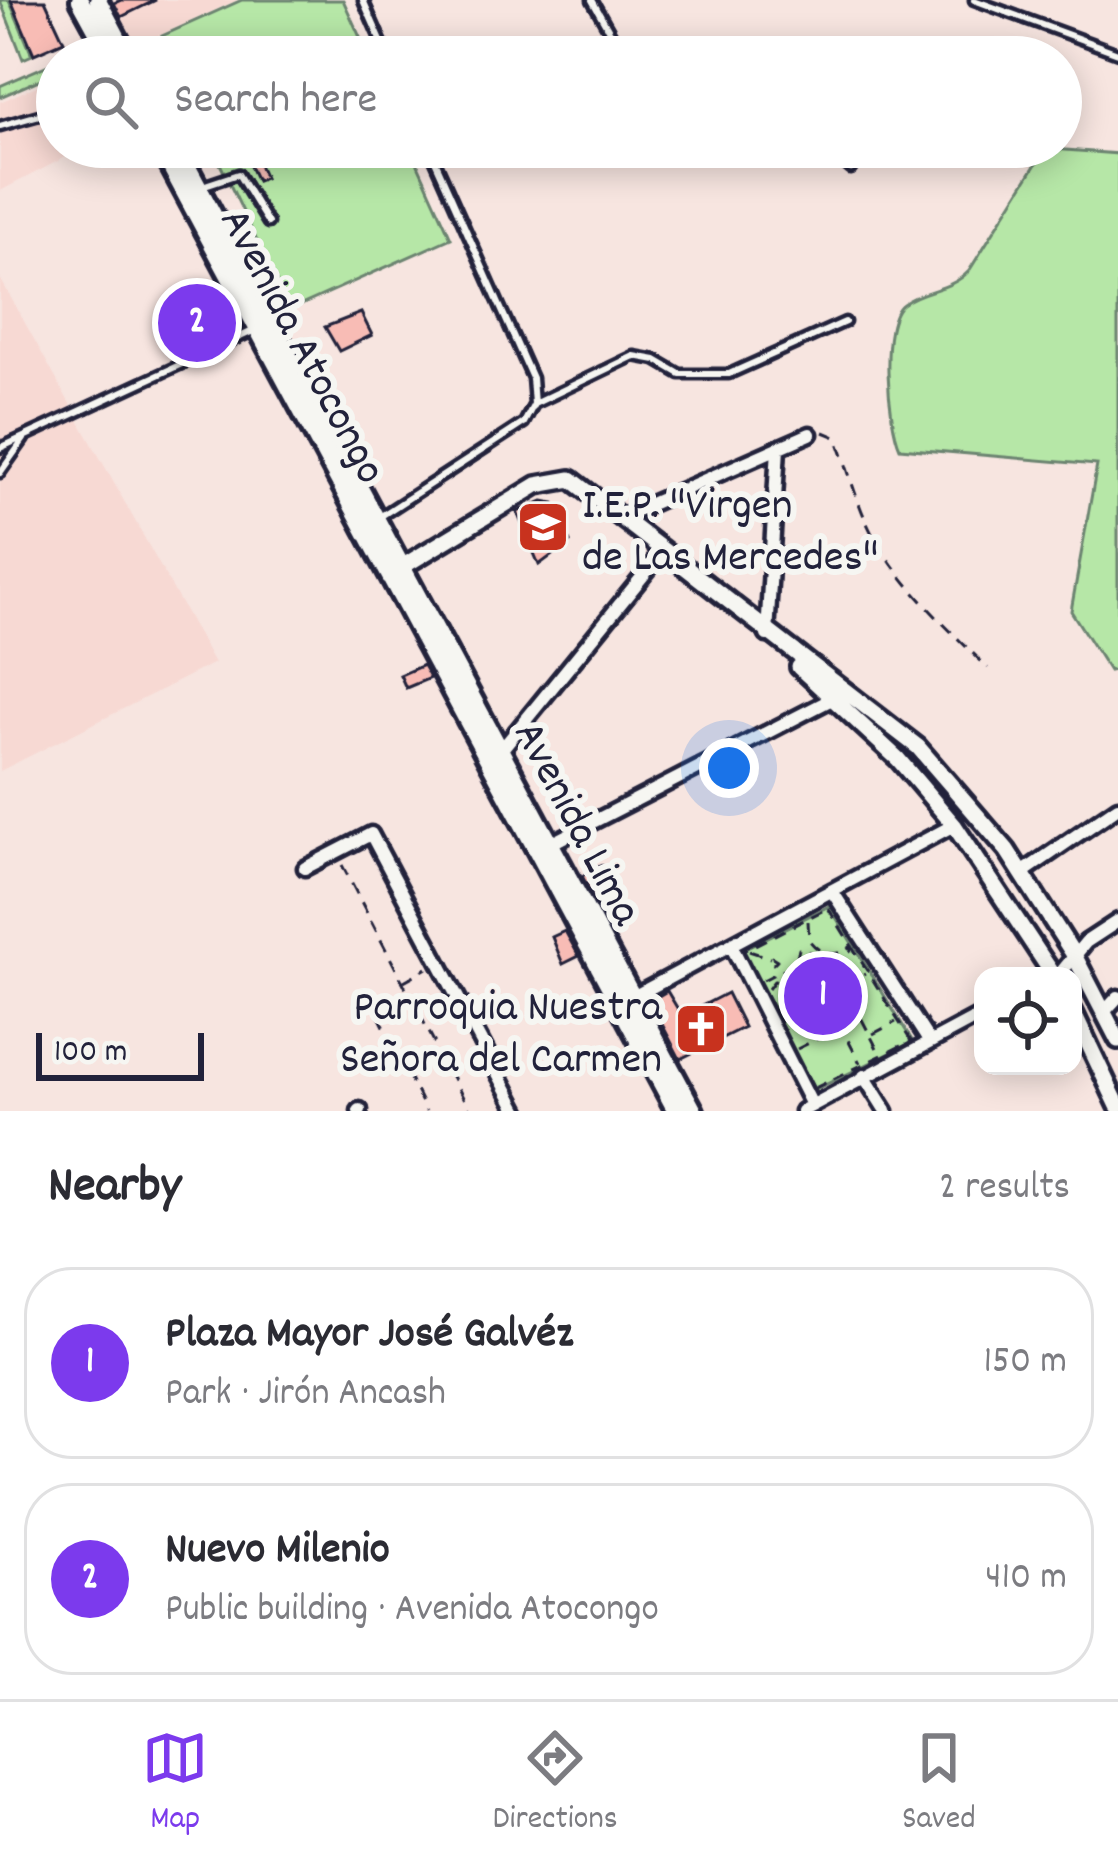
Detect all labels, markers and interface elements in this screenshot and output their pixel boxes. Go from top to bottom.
search box [36,36,1082,168]
icon: search [78,69,144,135]
text: Search here [174,70,377,134]
street label: Avenida Atocongo [200,198,400,497]
pin: 2 [158,278,236,368]
place label: I.E.P. "Virgen de Las Mercedes" [582,476,879,592]
school or university icon: I.E.P. "Virgen de Las Mercedes" [515,499,571,555]
street label: Avenida Lima [494,711,656,939]
your location [699,738,759,798]
pin: 1 [784,951,862,1041]
map controls [974,967,1082,1075]
button: locate [974,967,1082,1075]
place label: Parroquia Nuestra Señora del Carmen [340,978,663,1094]
church icon: Parroquia Nuestra Señora del Carmen [673,1001,729,1057]
scale bar [36,1027,204,1080]
text: 100 m [54,1030,127,1077]
text: Nearby [48,1153,181,1225]
text: 2 results [939,1162,1070,1217]
text: Plaza Mayor José Galvéz [165,1304,573,1368]
text: 1 [86,1336,94,1391]
text: 150 m [983,1336,1067,1391]
text: Park · Jirón Ancash [165,1368,446,1423]
text: Nuevo Milenio [165,1520,390,1584]
text: 2 [81,1552,99,1607]
text: 410 m [985,1552,1067,1607]
text: Public building · Avenida Atocongo [165,1584,659,1639]
tab: Map [142,1725,208,1844]
tab: Directions [493,1725,618,1844]
tab: Saved [902,1725,976,1844]

